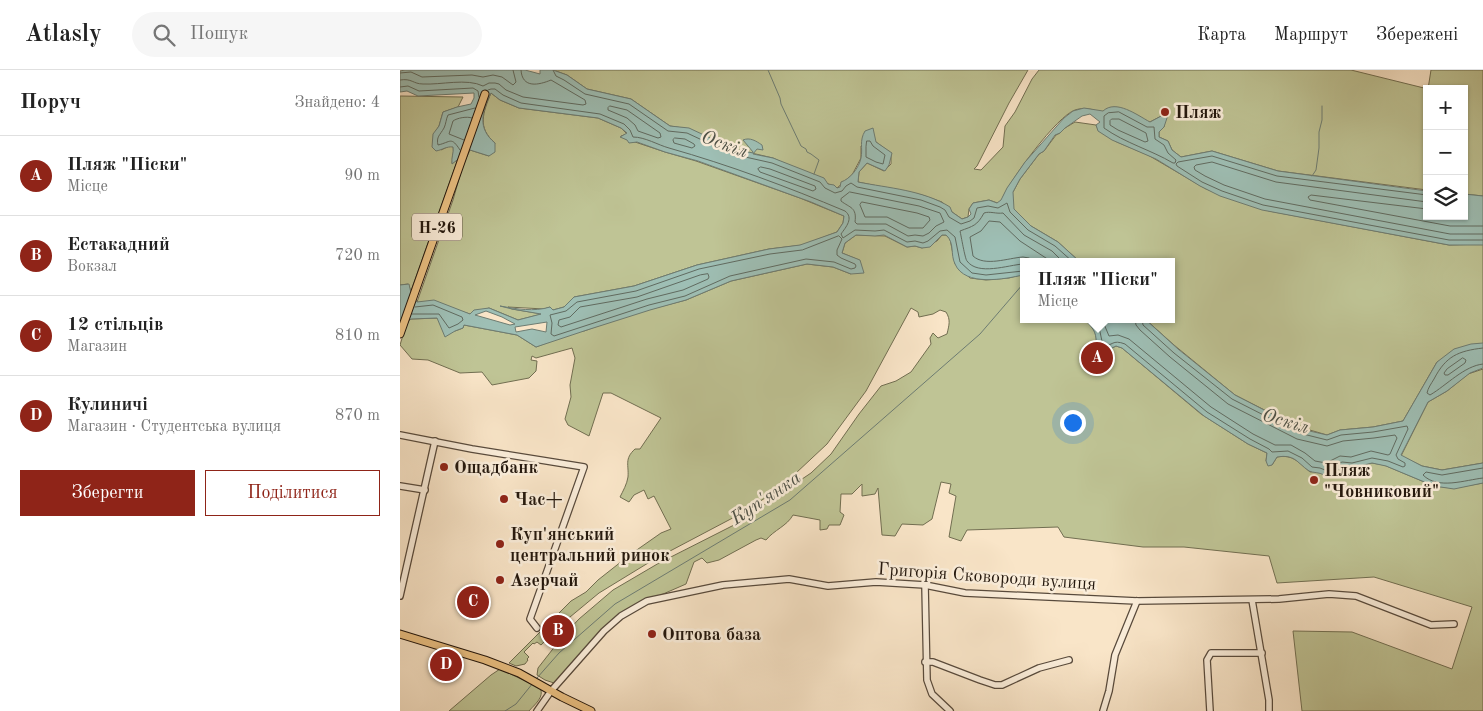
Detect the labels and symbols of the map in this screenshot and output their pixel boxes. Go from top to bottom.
place label: Пляж [1175,104,1222,122]
marker: Пляж [1159,106,1171,118]
water label: Оскіл [698,128,750,163]
road number: Н-26 [412,214,462,240]
pin: A [1081,339,1113,377]
water label: Оскіл [1259,406,1311,439]
your location [1060,410,1086,436]
place label: Ощадбанк [454,459,539,477]
marker: Ощадбанк [438,461,450,473]
place label: Пляж "Човниковий" [1324,462,1439,501]
water label: Куп'янка [727,469,805,530]
marker: Пляж "Човниковий" [1308,474,1320,486]
place label: Час+ [514,491,563,509]
marker: Час+ [498,493,510,505]
place label: Куп'янський центральний ринок [510,526,670,565]
marker: Куп'янський центральний ринок [494,538,506,550]
street label: Григорія Сковороди вулиця [877,560,1097,594]
place label: Азерчай [510,572,579,590]
marker: Азерчай [494,574,506,586]
pin: C [457,583,489,621]
pin: B [542,612,574,650]
place label: Оптова база [662,626,761,644]
marker: Оптова база [646,628,658,640]
pin: D [430,646,462,684]

